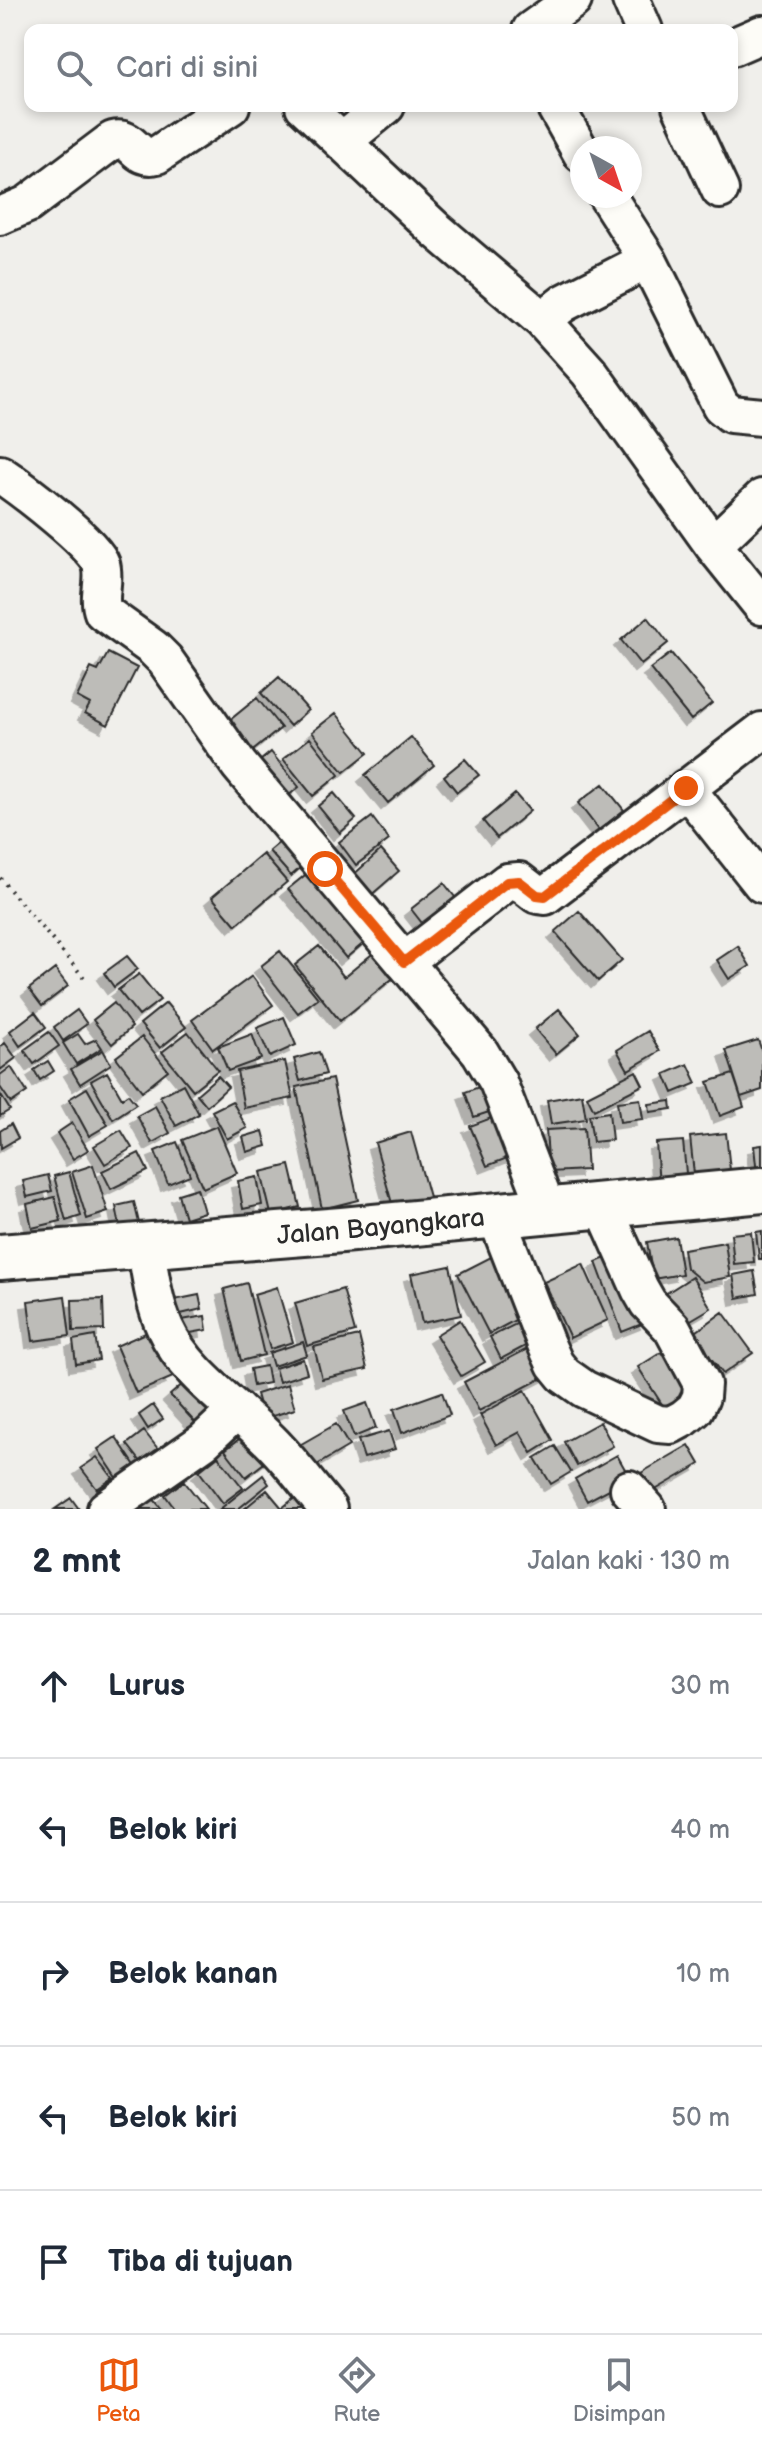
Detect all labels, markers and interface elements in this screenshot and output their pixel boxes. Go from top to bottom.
search box [24,24,738,112]
icon: search [52,46,96,90]
text: Cari di sini [116,50,258,86]
north arrow [570,136,642,208]
route end [668,770,704,806]
route start [307,851,343,887]
street label: Jalan Bayangkara [276,1202,486,1252]
text: 2 mnt [32,1541,121,1582]
text: Jalan kaki · 130 m [528,1546,730,1577]
icon: ahead [32,1664,76,1708]
text: Lurus [108,1668,185,1704]
text: 30 m [670,1671,730,1702]
icon: left [32,1808,76,1852]
text: Belok kiri [108,1812,237,1848]
text: 40 m [670,1815,730,1846]
icon: right [32,1952,76,1996]
text: Belok kanan [108,1956,278,1992]
text: 10 m [676,1959,730,1990]
icon: left [32,2096,76,2140]
text: Belok kiri [108,2100,237,2136]
text: 50 m [671,2103,730,2134]
icon: arrive [32,2240,76,2284]
text: Tiba di tujuan [108,2244,293,2280]
tab: Peta [96,2353,141,2428]
tab: Rute [333,2353,380,2428]
tab: Disimpan [573,2353,666,2428]

